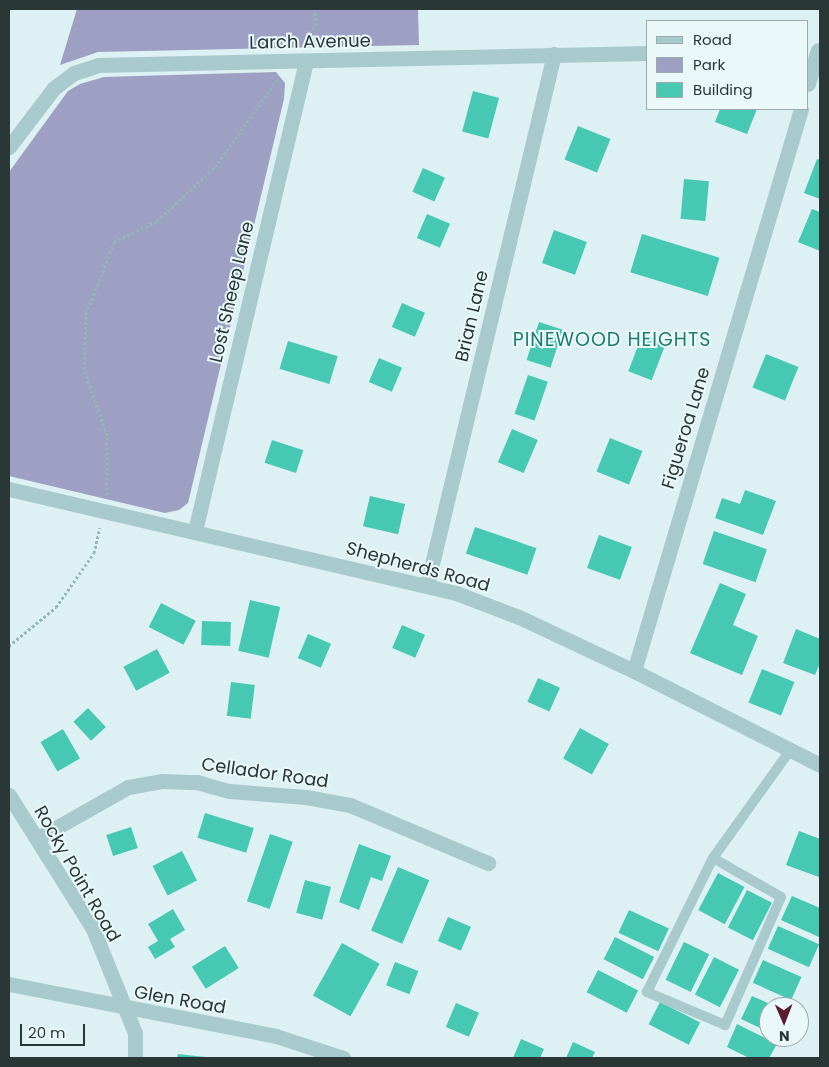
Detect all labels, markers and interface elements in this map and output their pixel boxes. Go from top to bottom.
legend [646,20,809,110]
text: Road [693,29,732,50]
street label: Larch Avenue [249,30,371,54]
text: Park [693,54,725,75]
text: Building [693,79,753,100]
street label: Lost Sheep Lane [205,219,259,365]
street label: Brian Lane [451,268,493,364]
district label: PINEWOOD HEIGHTS [511,329,713,351]
street label: Figueroa Lane [657,365,715,491]
street label: Shepherds Road [344,537,492,597]
street label: Cellador Road [200,753,330,793]
street label: Rocky Point Road [29,802,125,946]
street label: Glen Road [132,981,228,1019]
north arrow [759,997,809,1047]
scale bar [22,1014,88,1046]
text: 20 m [28,1022,66,1043]
text: N [779,1026,790,1046]

